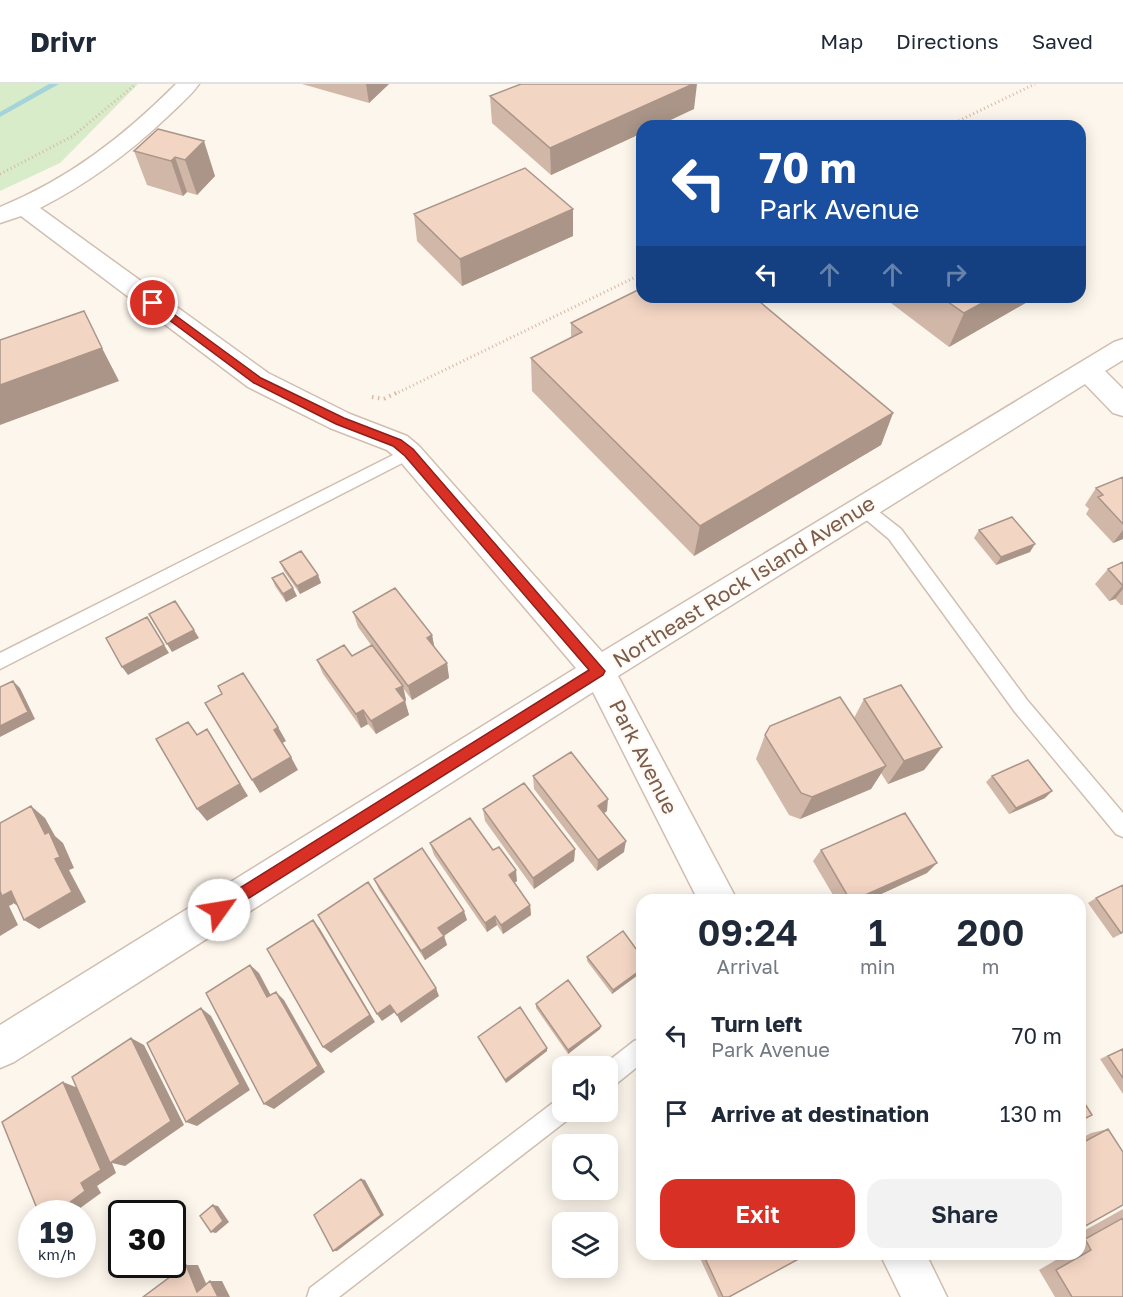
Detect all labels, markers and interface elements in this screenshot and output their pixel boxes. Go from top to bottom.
text: Drivr [30,25,96,58]
text: Map [820,28,863,54]
text: Directions [896,28,999,54]
text: Saved [1032,28,1093,54]
text: 70 m [759,142,856,192]
icon: left [660,144,738,222]
text: Park Avenue [759,193,920,225]
icon: left [750,258,783,291]
icon: ahead [813,258,846,291]
icon: ahead [876,258,909,291]
icon: right [939,258,972,291]
pin [127,277,178,328]
icon: arrive [136,286,169,319]
street label: Northeast Rock Island Avenue [608,490,879,673]
street label: Park Avenue [604,695,684,818]
position arrow [187,878,251,942]
text: 09:24 [698,911,798,954]
text: 1 [869,911,887,954]
text: 200 [957,911,1024,954]
text: Arrival [717,954,779,978]
text: min [860,954,895,978]
text: m [982,954,999,978]
text: Turn left [711,1010,802,1037]
icon: left [660,1019,693,1052]
text: 70 m [1012,1022,1062,1049]
text: Park Avenue [711,1037,830,1061]
map controls [552,1056,618,1278]
button: sound [552,1056,618,1122]
icon: arrive [660,1097,693,1130]
text: Arrive at destination [711,1100,929,1127]
text: 130 m [1000,1100,1062,1127]
button: search [552,1134,618,1200]
button: Exit [660,1179,855,1248]
button: Share [867,1179,1062,1248]
speed limit sign: 30 [108,1200,186,1278]
button: layers [552,1212,618,1278]
text: 19 [40,1214,74,1250]
text: km/h [38,1245,76,1263]

